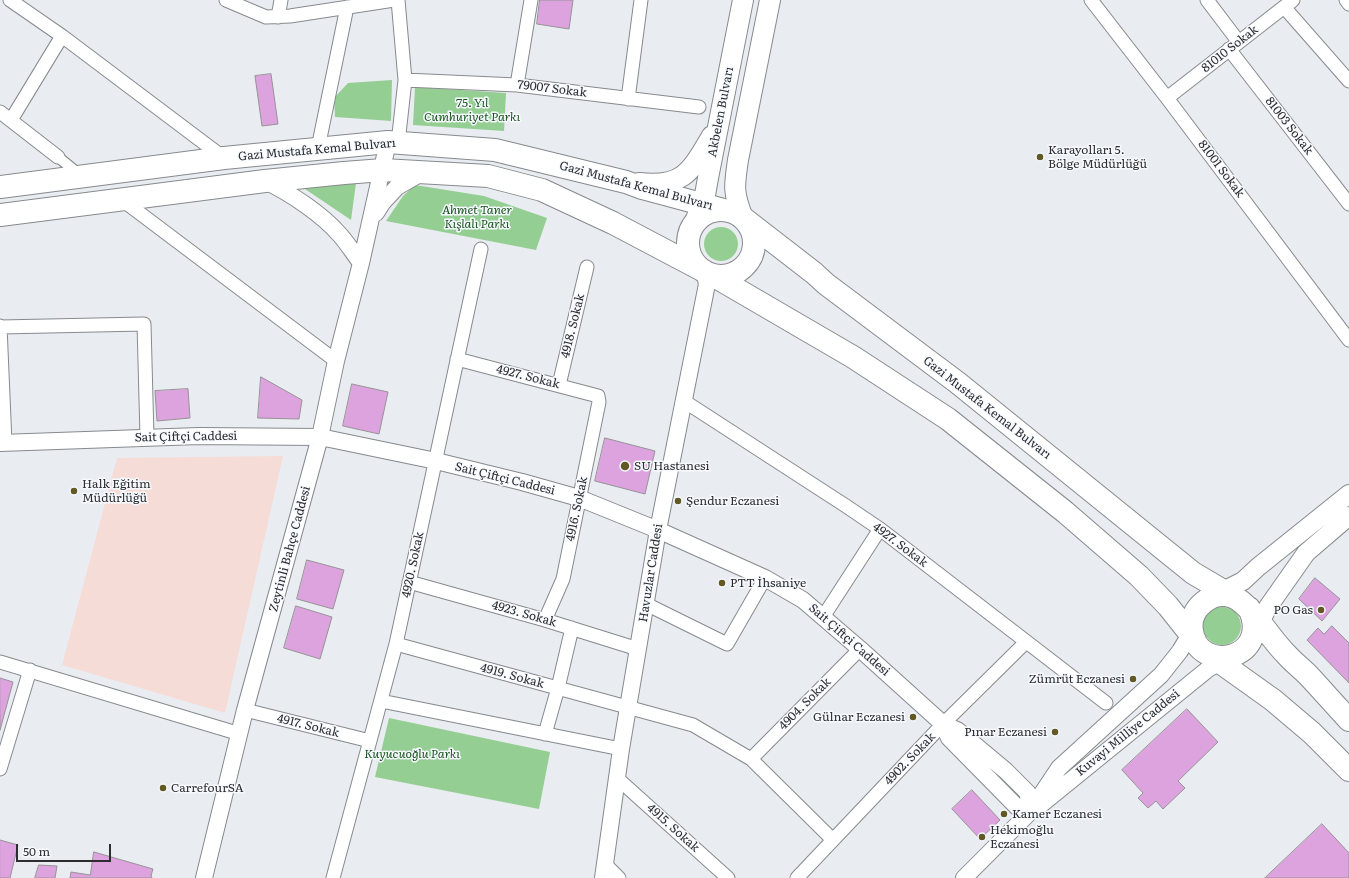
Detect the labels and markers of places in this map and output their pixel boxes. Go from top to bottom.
place label: Karayolları 5. Bölge Müdürlüğü [1048,143,1147,171]
marker: Karayolları 5. Bölge Müdürlüğü [1035,152,1045,162]
place label: SU Hastanesi [634,459,709,473]
marker: SU Hastanesi [619,460,631,472]
place label: Halk Eğitim Müdürlüğü [82,477,151,505]
marker: Halk Eğitim Müdürlüğü [69,486,79,496]
place label: Şendur Eczanesi [686,494,779,508]
marker: Şendur Eczanesi [673,496,683,506]
place label: PTT İhsaniye [730,576,806,590]
marker: PTT İhsaniye [717,578,727,588]
place label: PO Gas [1273,603,1313,617]
marker: PO Gas [1316,605,1326,615]
place label: Zümrüt Eczanesi [1029,672,1125,686]
marker: Zümrüt Eczanesi [1128,674,1138,684]
place label: Gülnar Eczanesi [813,710,905,724]
marker: Gülnar Eczanesi [908,712,918,722]
place label: Pınar Eczanesi [964,725,1047,739]
marker: Pınar Eczanesi [1050,727,1060,737]
place label: CarrefourSA [171,781,244,795]
marker: CarrefourSA [158,783,168,793]
place label: Kamer Eczanesi [1012,807,1102,821]
marker: Kamer Eczanesi [999,809,1009,819]
place label: Hekimoğlu Eczanesi [990,823,1054,851]
marker: Hekimoğlu Eczanesi [977,832,987,842]

